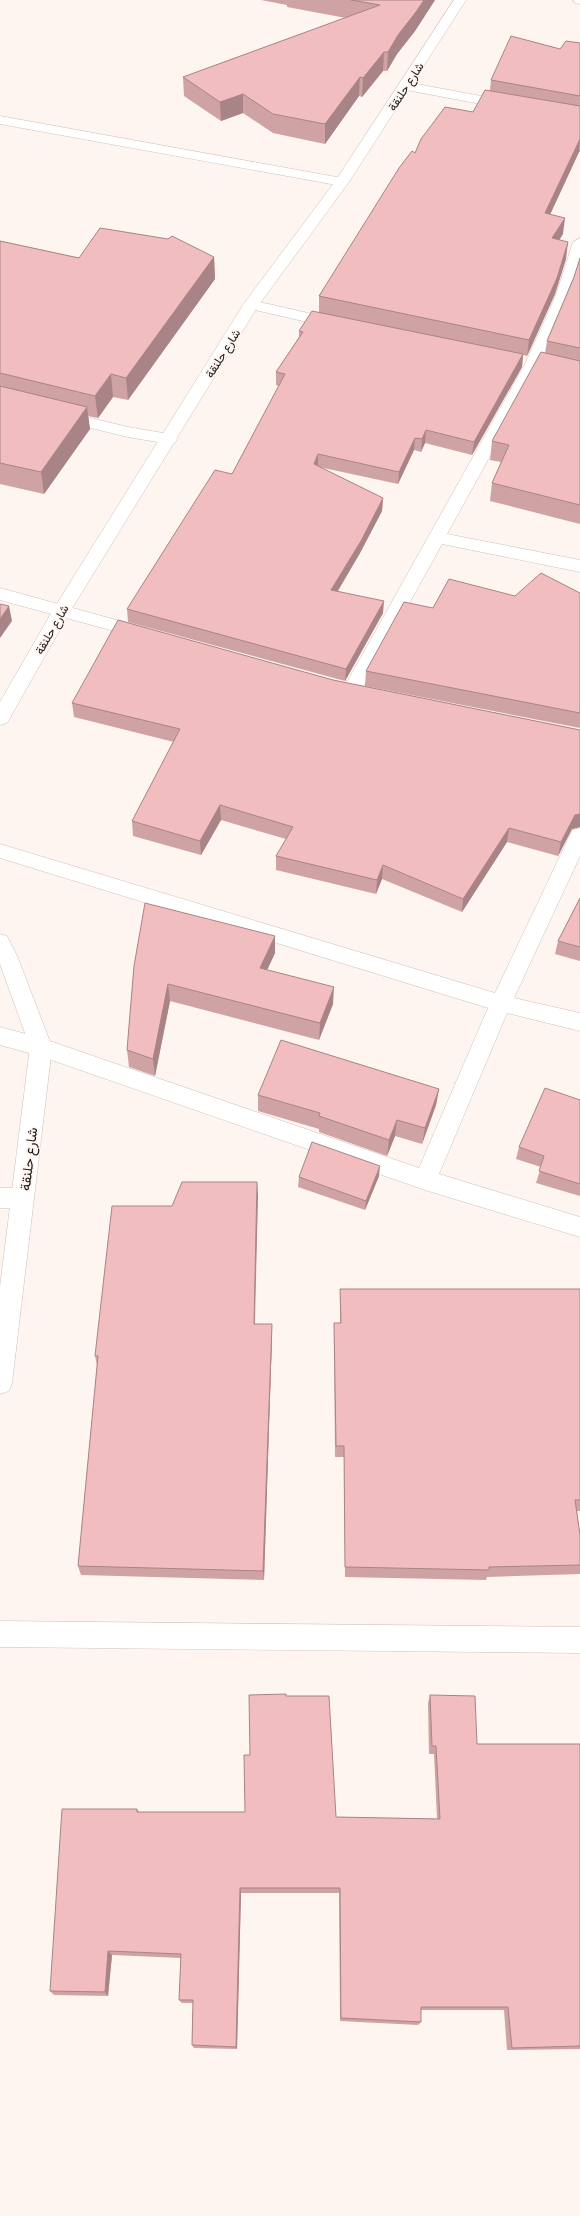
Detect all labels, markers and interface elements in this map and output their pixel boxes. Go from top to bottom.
street label: شارع حلنقة [384,59,428,114]
street label: شارع حلنقة [202,326,245,381]
street label: شارع حلنقة [31,602,73,658]
street label: شارع حلنقة [16,1126,43,1192]

